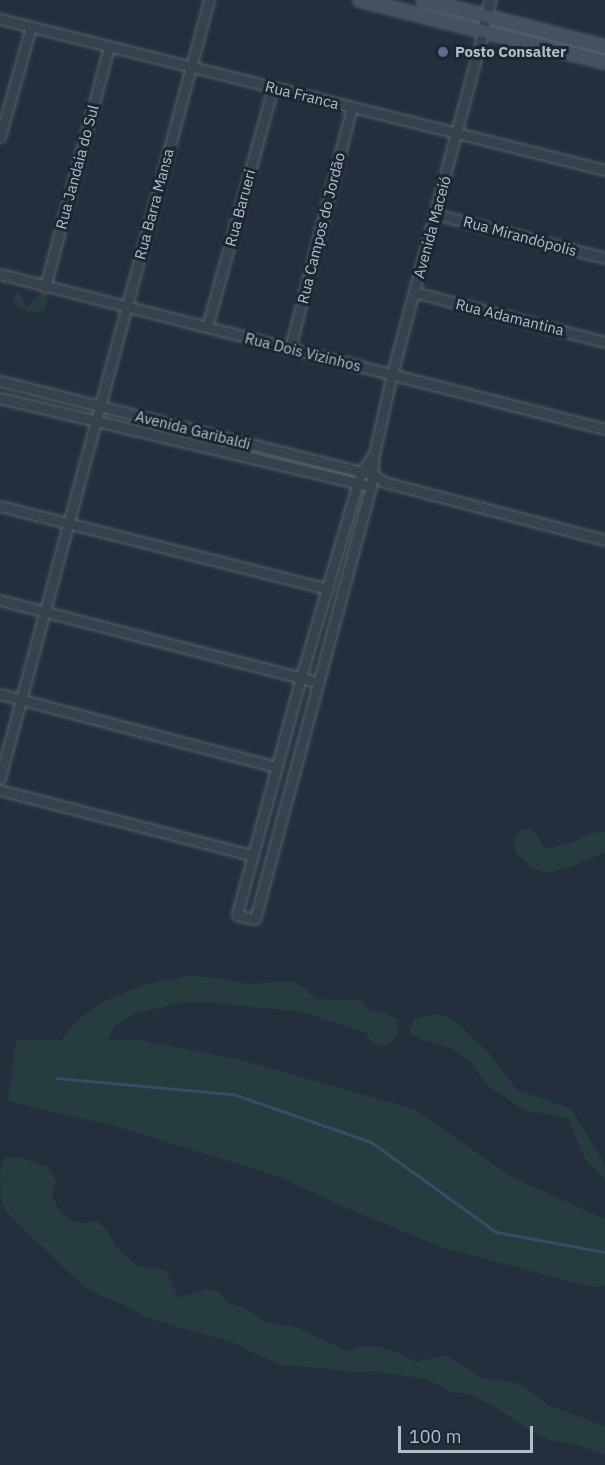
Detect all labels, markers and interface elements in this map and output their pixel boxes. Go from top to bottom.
place label: Posto Consalter [455,43,566,61]
marker: Posto Consalter [436,45,450,59]
street label: Rua Franca [263,77,341,113]
street label: Rua Jandaia do Sul [52,103,102,231]
street label: Rua Barra Mansa [131,147,177,261]
street label: Rua Campos do Jordão [293,151,349,305]
street label: Rua Barueri [221,168,259,248]
street label: Avenida Maceió [410,174,454,280]
street label: Rua Mirandópolis [461,212,579,260]
street label: Rua Adamantina [454,295,566,339]
street label: Rua Dois Vizinhos [243,329,363,375]
street label: Avenida Garibaldi [133,407,253,453]
scale bar [401,1414,536,1452]
text: 100 m [409,1425,461,1448]

